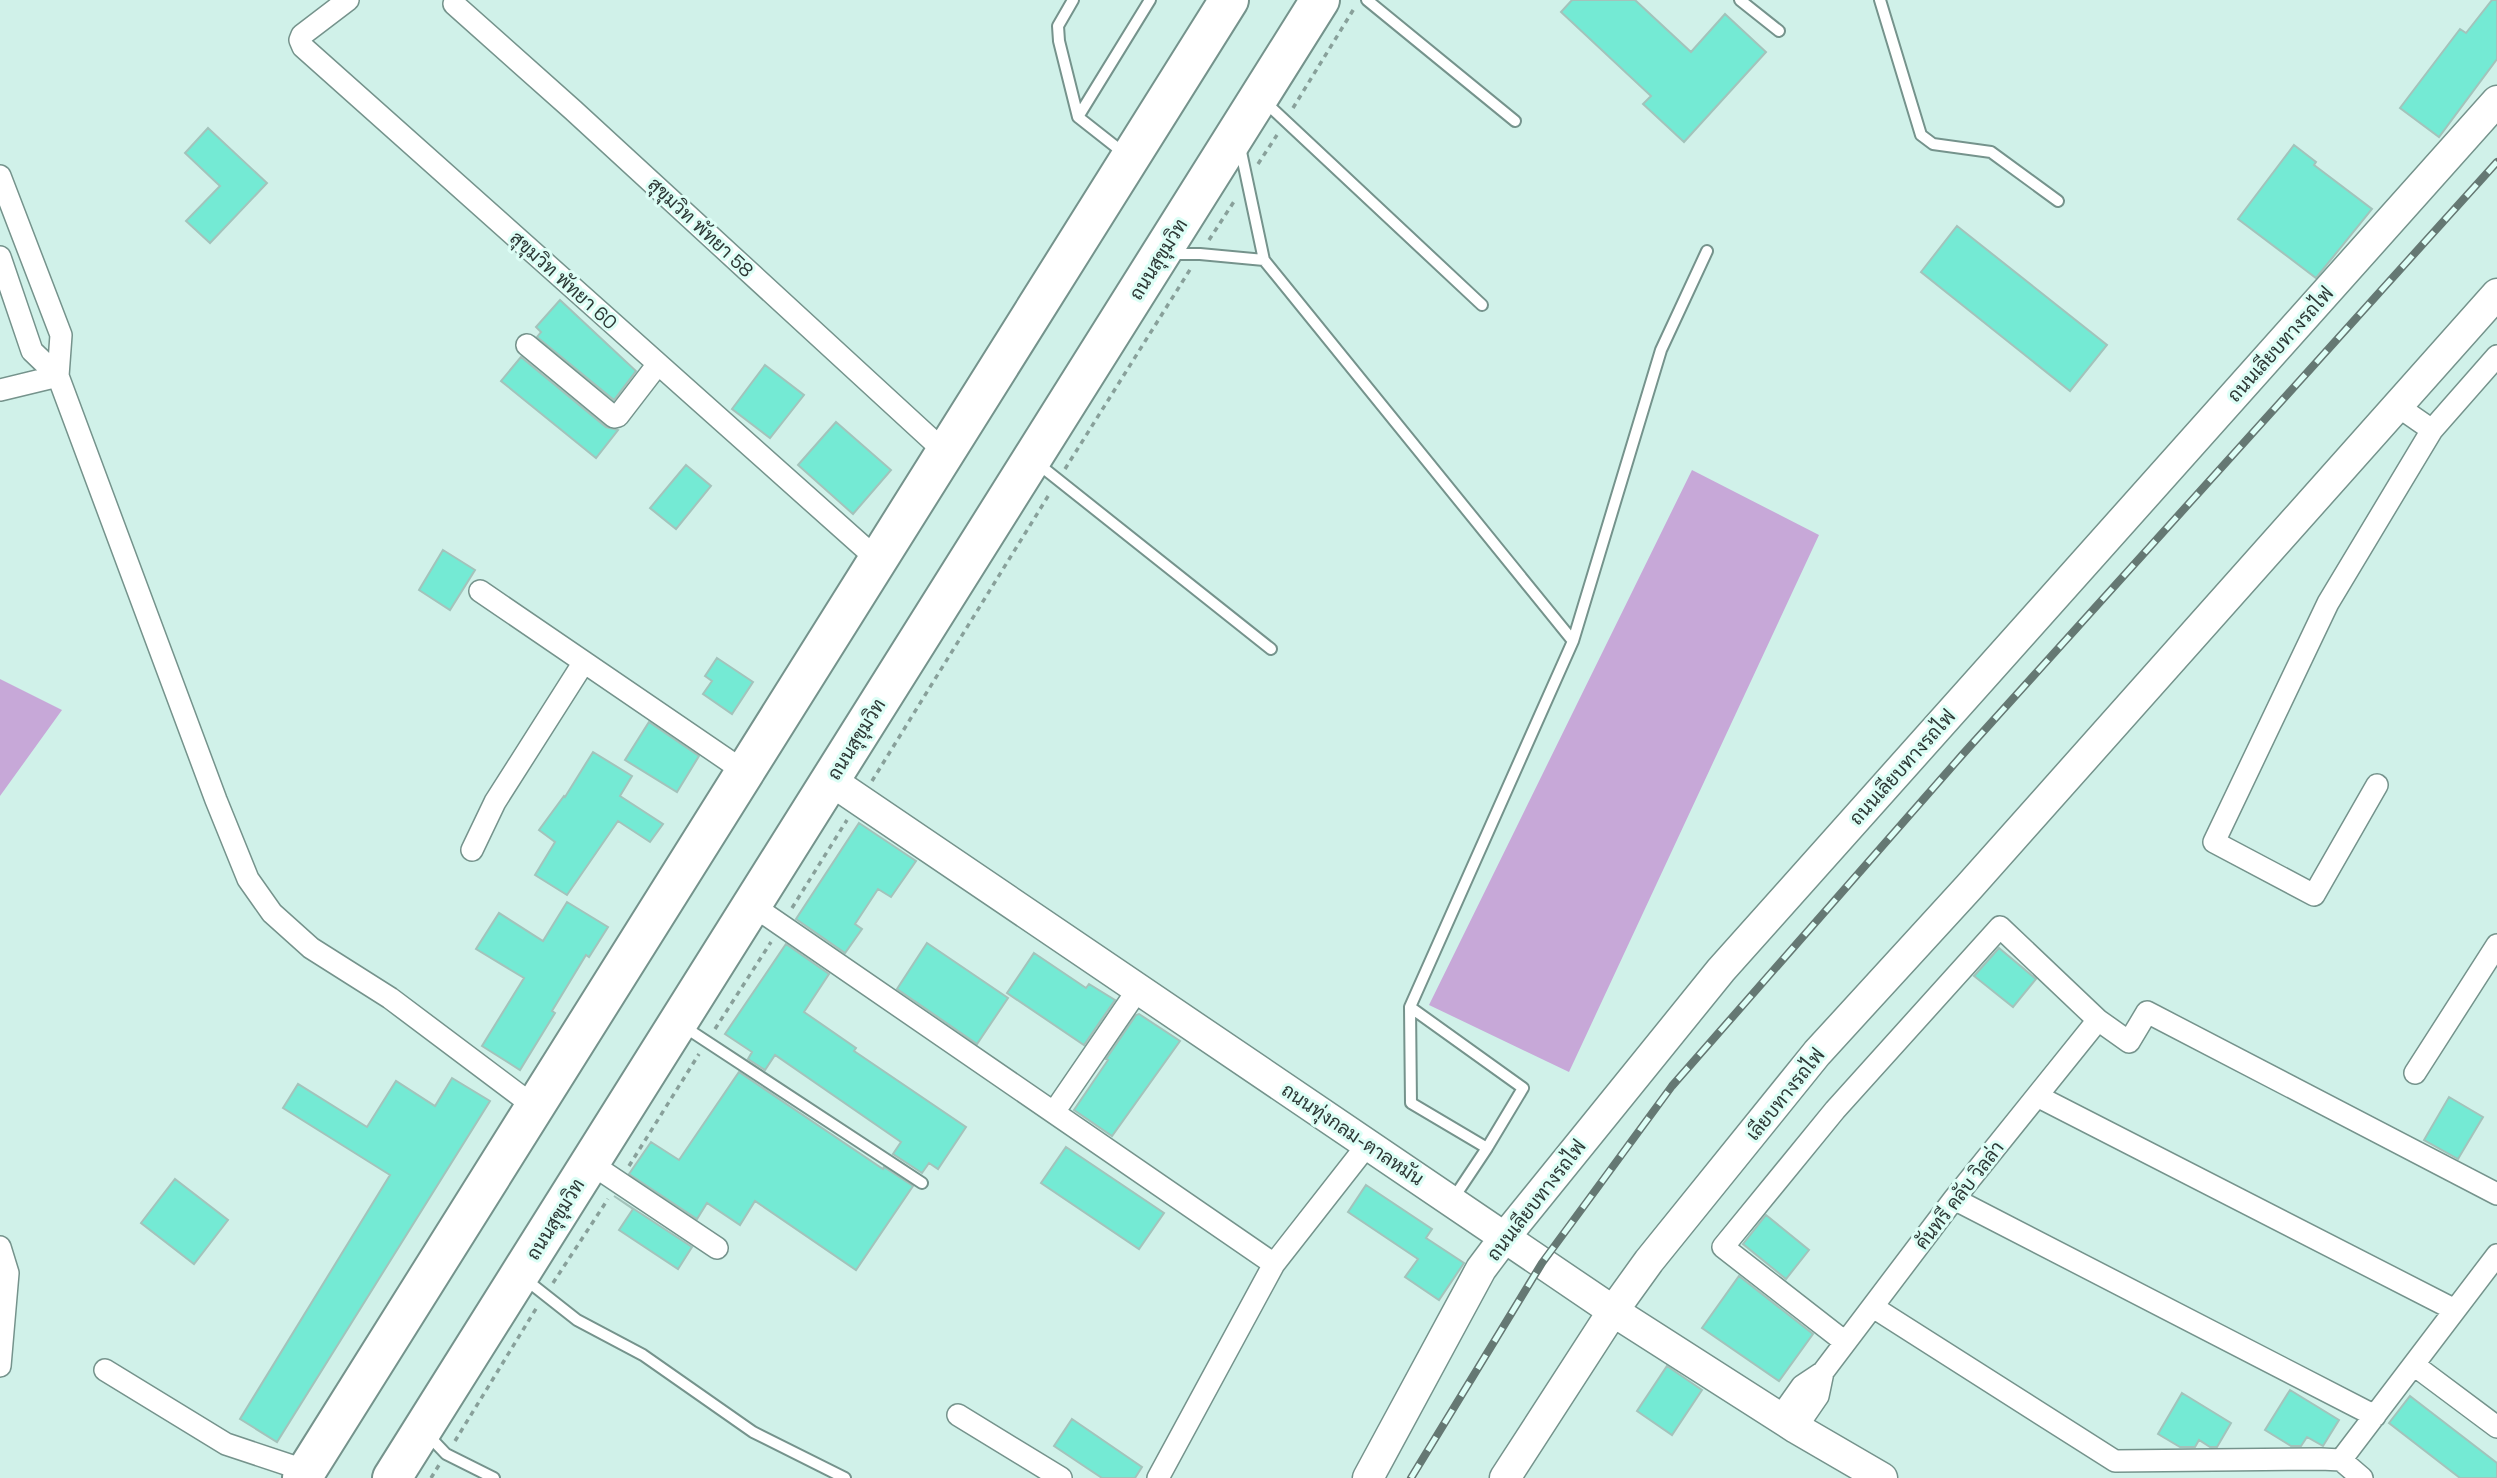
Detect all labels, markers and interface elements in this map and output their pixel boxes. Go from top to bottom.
street label: สุขุมวิท พัทยา 58 [643,172,759,283]
street label: ถนนสุขุมวิท [1124,214,1193,305]
street label: สุขุมวิท พัทยา 60 [505,226,623,335]
street label: ถนนเลียบทางรถไฟ [2222,281,2339,407]
street label: ถนนสุขุมวิท [822,694,891,785]
street label: ถนนเลียบทางรถไฟ [1844,704,1961,830]
street label: เลียบทางรถไฟ [1741,1043,1830,1146]
street label: ถนนทุ่งกลม-ตาลหมัน [1277,1078,1429,1191]
street label: ถนนเลียบทางรถไฟ [1481,1135,1591,1266]
street label: คันทรี คลับ วิลล่า [1909,1136,2009,1255]
street label: ถนนสุขุมวิท [521,1174,590,1265]

